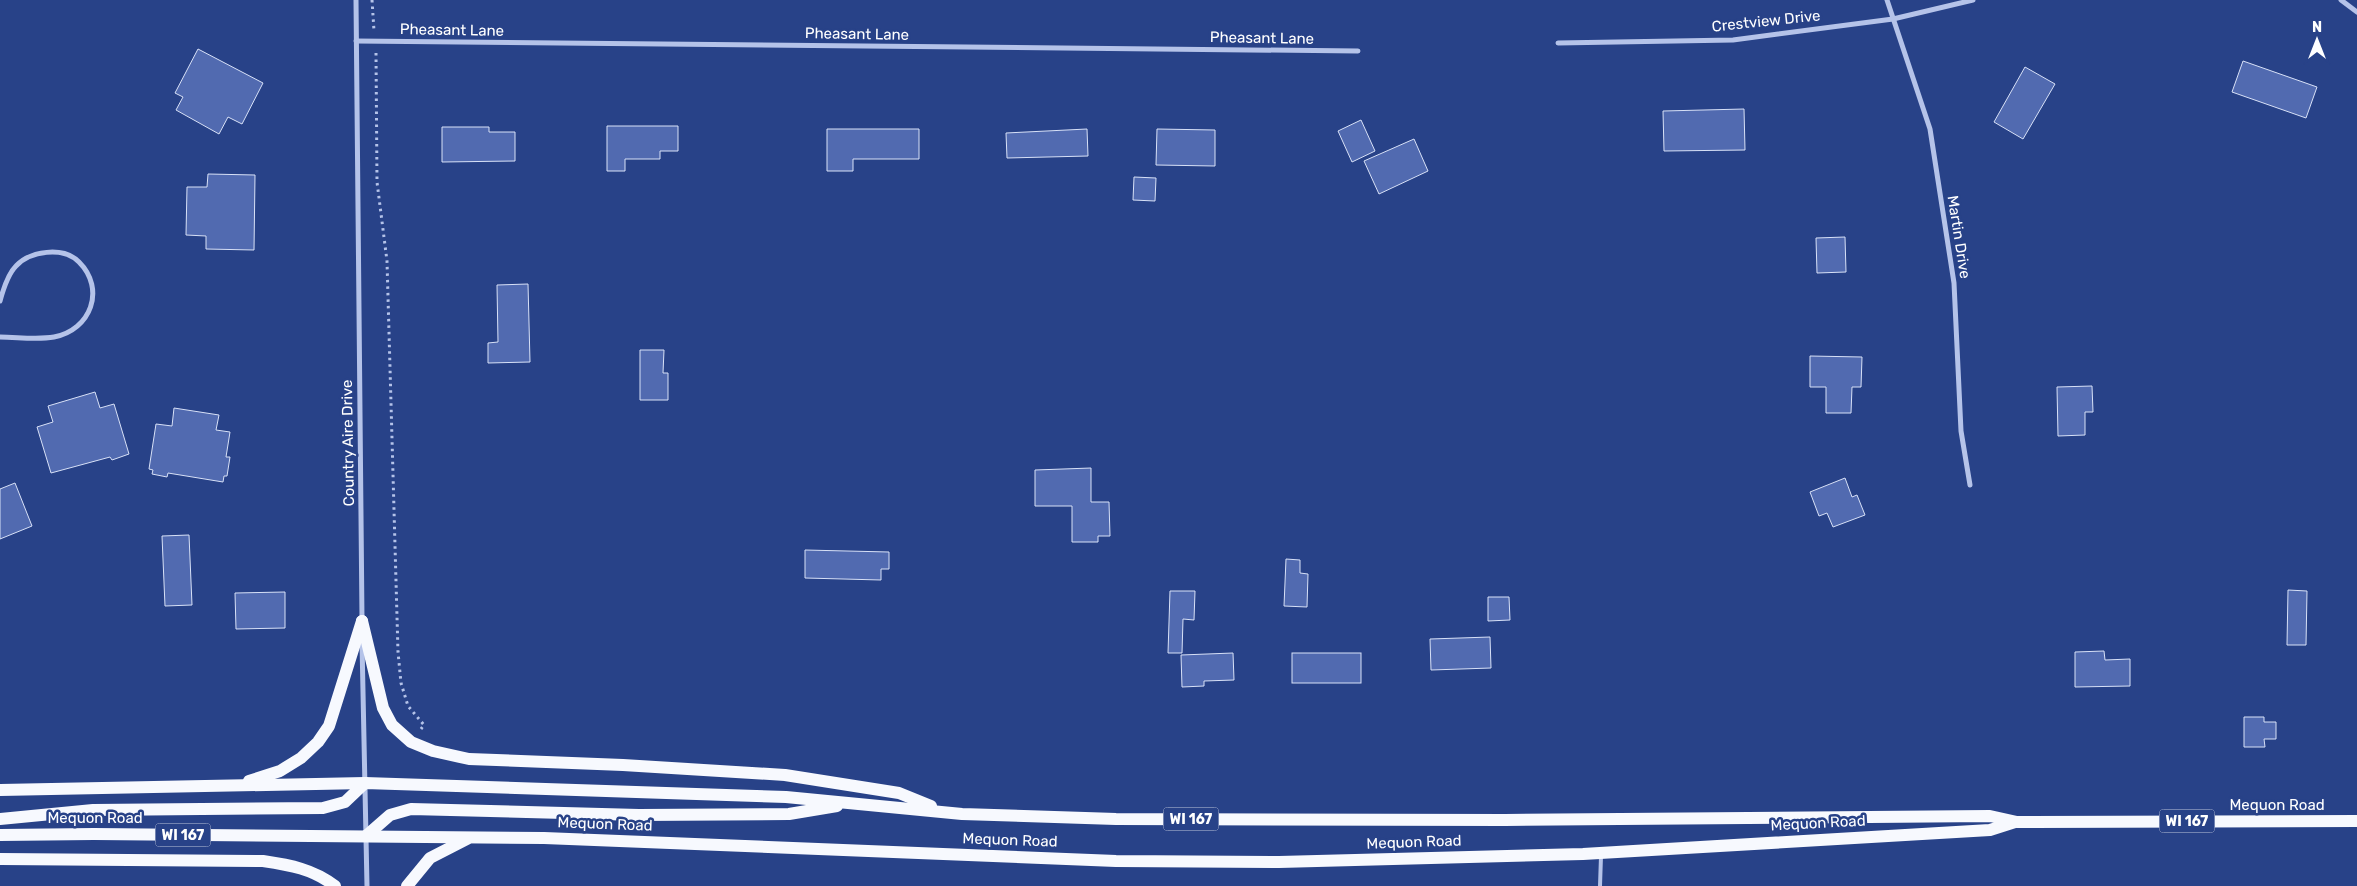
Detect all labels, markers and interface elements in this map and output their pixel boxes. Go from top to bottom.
street label: Crestview Drive [1711,6,1821,36]
north arrow [2292,15,2342,65]
text: N [2312,19,2322,36]
street label: Pheasant Lane [400,20,504,40]
street label: Pheasant Lane [805,24,909,44]
street label: Pheasant Lane [1210,28,1314,48]
street label: Martin Drive [1944,194,1974,280]
street label: Country Aire Drive [338,379,358,507]
street label: Mequon Road [2229,796,2325,814]
road number: WI 167 [1164,808,1218,831]
street label: Mequon Road [47,809,143,827]
road number: WI 167 [2160,809,2214,832]
street label: Mequon Road [1770,812,1866,834]
street label: Mequon Road [557,813,653,835]
road number: WI 167 [156,824,210,846]
street label: Mequon Road [962,829,1058,851]
street label: Mequon Road [1366,831,1462,853]

